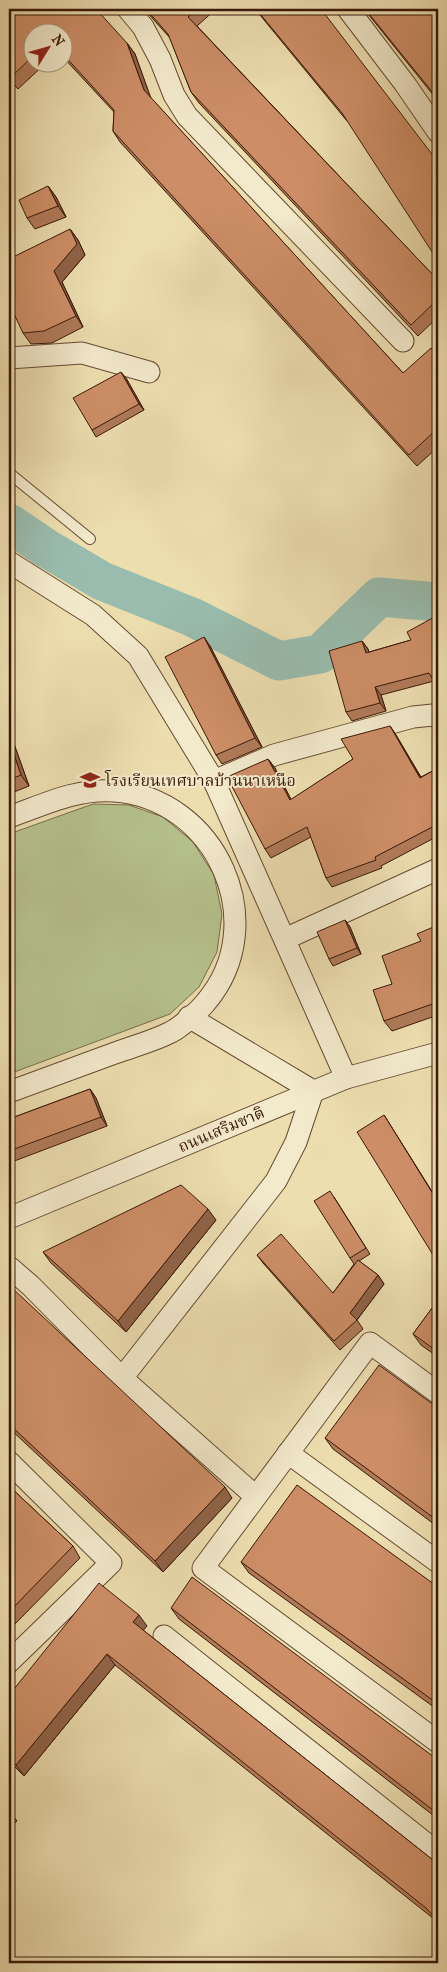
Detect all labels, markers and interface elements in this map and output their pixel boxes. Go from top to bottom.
north arrow [22,22,72,72]
text: N [48,31,68,50]
school or university icon: โรงเรียนเทศบาลบ้านนาเหนือ [79,769,101,791]
place label: โรงเรียนเทศบาลบ้านนาเหนือ [104,770,296,790]
street label: ถนนเสริมชาติ [175,1103,267,1156]

